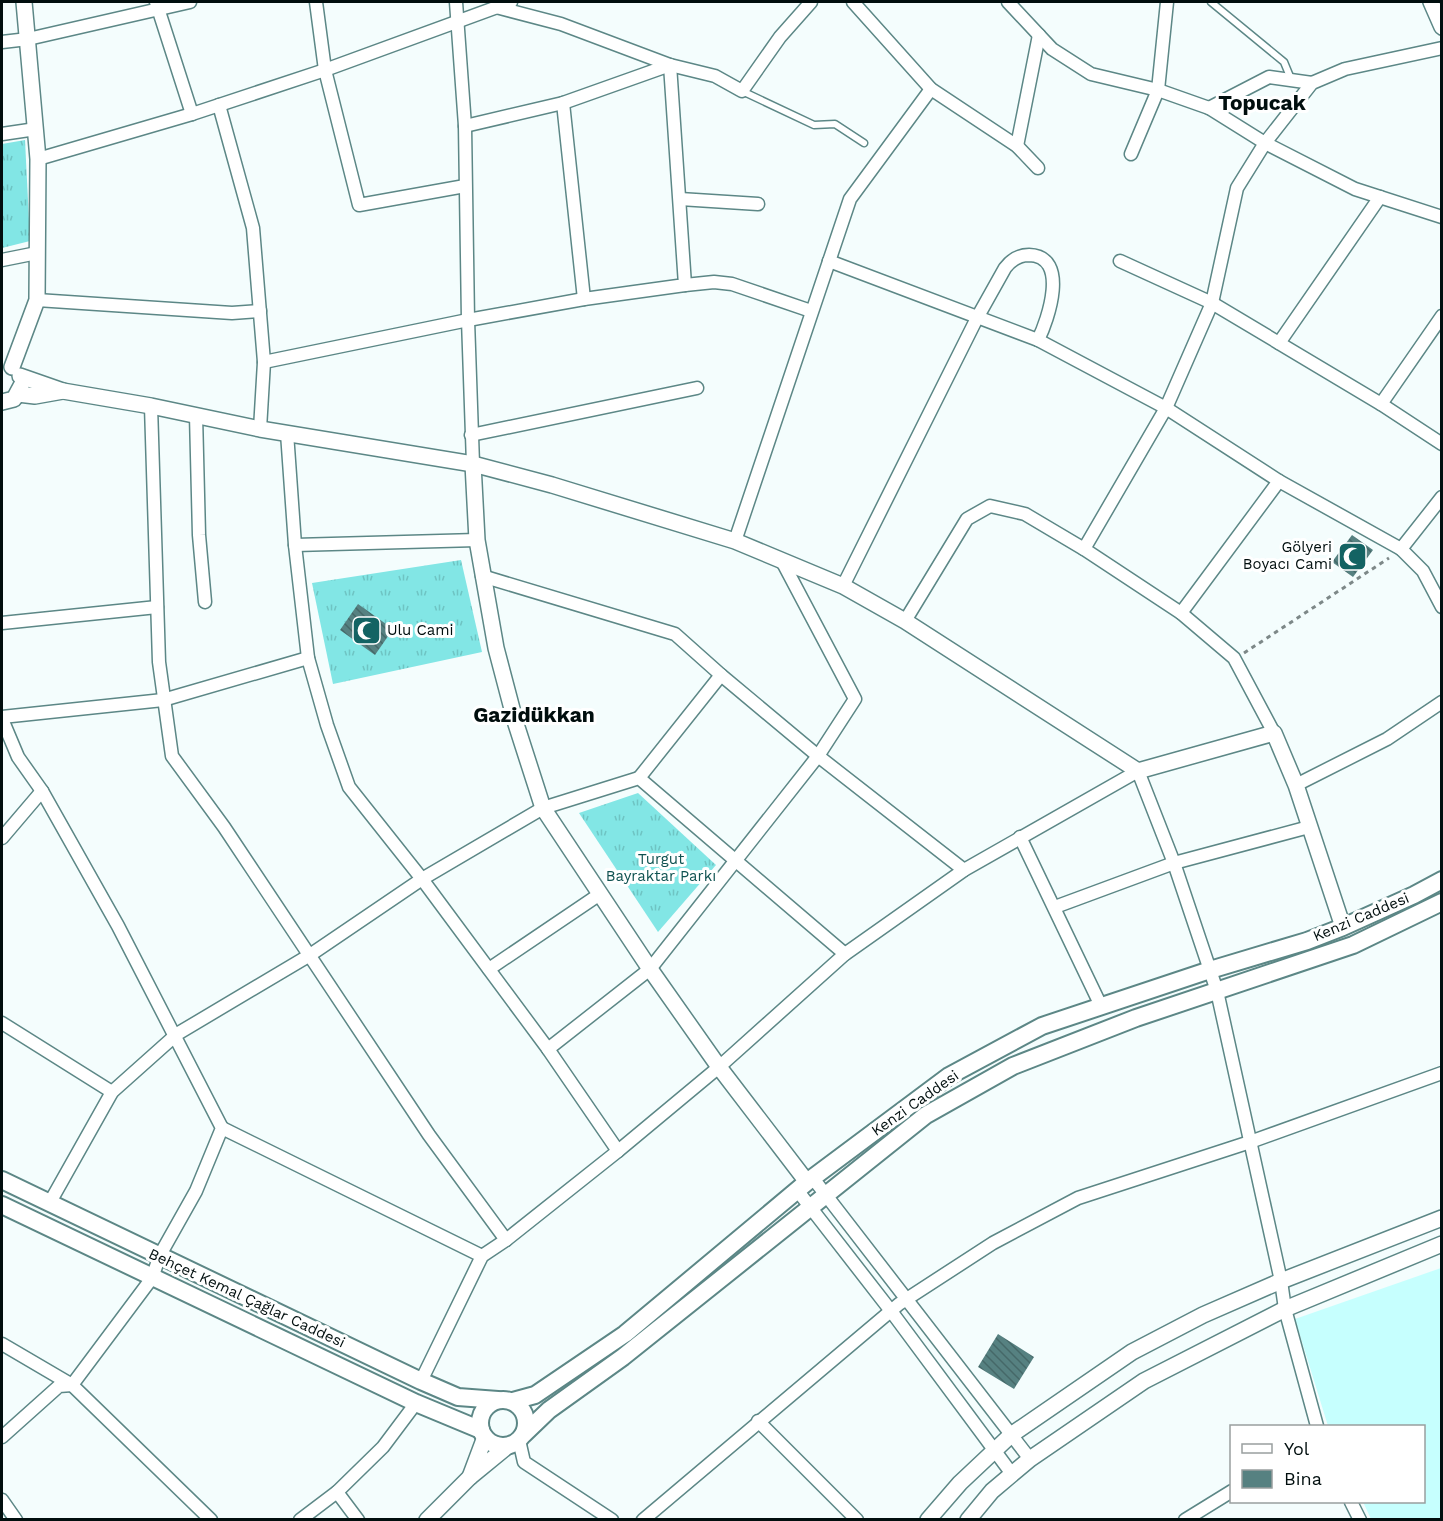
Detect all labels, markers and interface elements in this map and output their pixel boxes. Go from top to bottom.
district label: Topucak [1218,90,1307,115]
place label: Gölyeri Boyacı Cami [1243,538,1332,573]
mosque icon: Gölyeri Boyacı Cami [1337,540,1369,572]
mosque icon: Ulu Cami [350,614,382,646]
place label: Ulu Cami [387,621,454,639]
district label: Gazidükkan [473,702,595,727]
park label: Turgut Bayraktar Parkı [606,850,716,885]
street label: Kenzi Caddesi [1310,889,1412,945]
street label: Kenzi Caddesi [868,1066,962,1140]
street label: Behçet Kemal Çağlar Caddesi [146,1244,348,1352]
legend [1230,1425,1425,1503]
text: Yol [1284,1438,1310,1459]
text: Bina [1284,1468,1322,1489]

